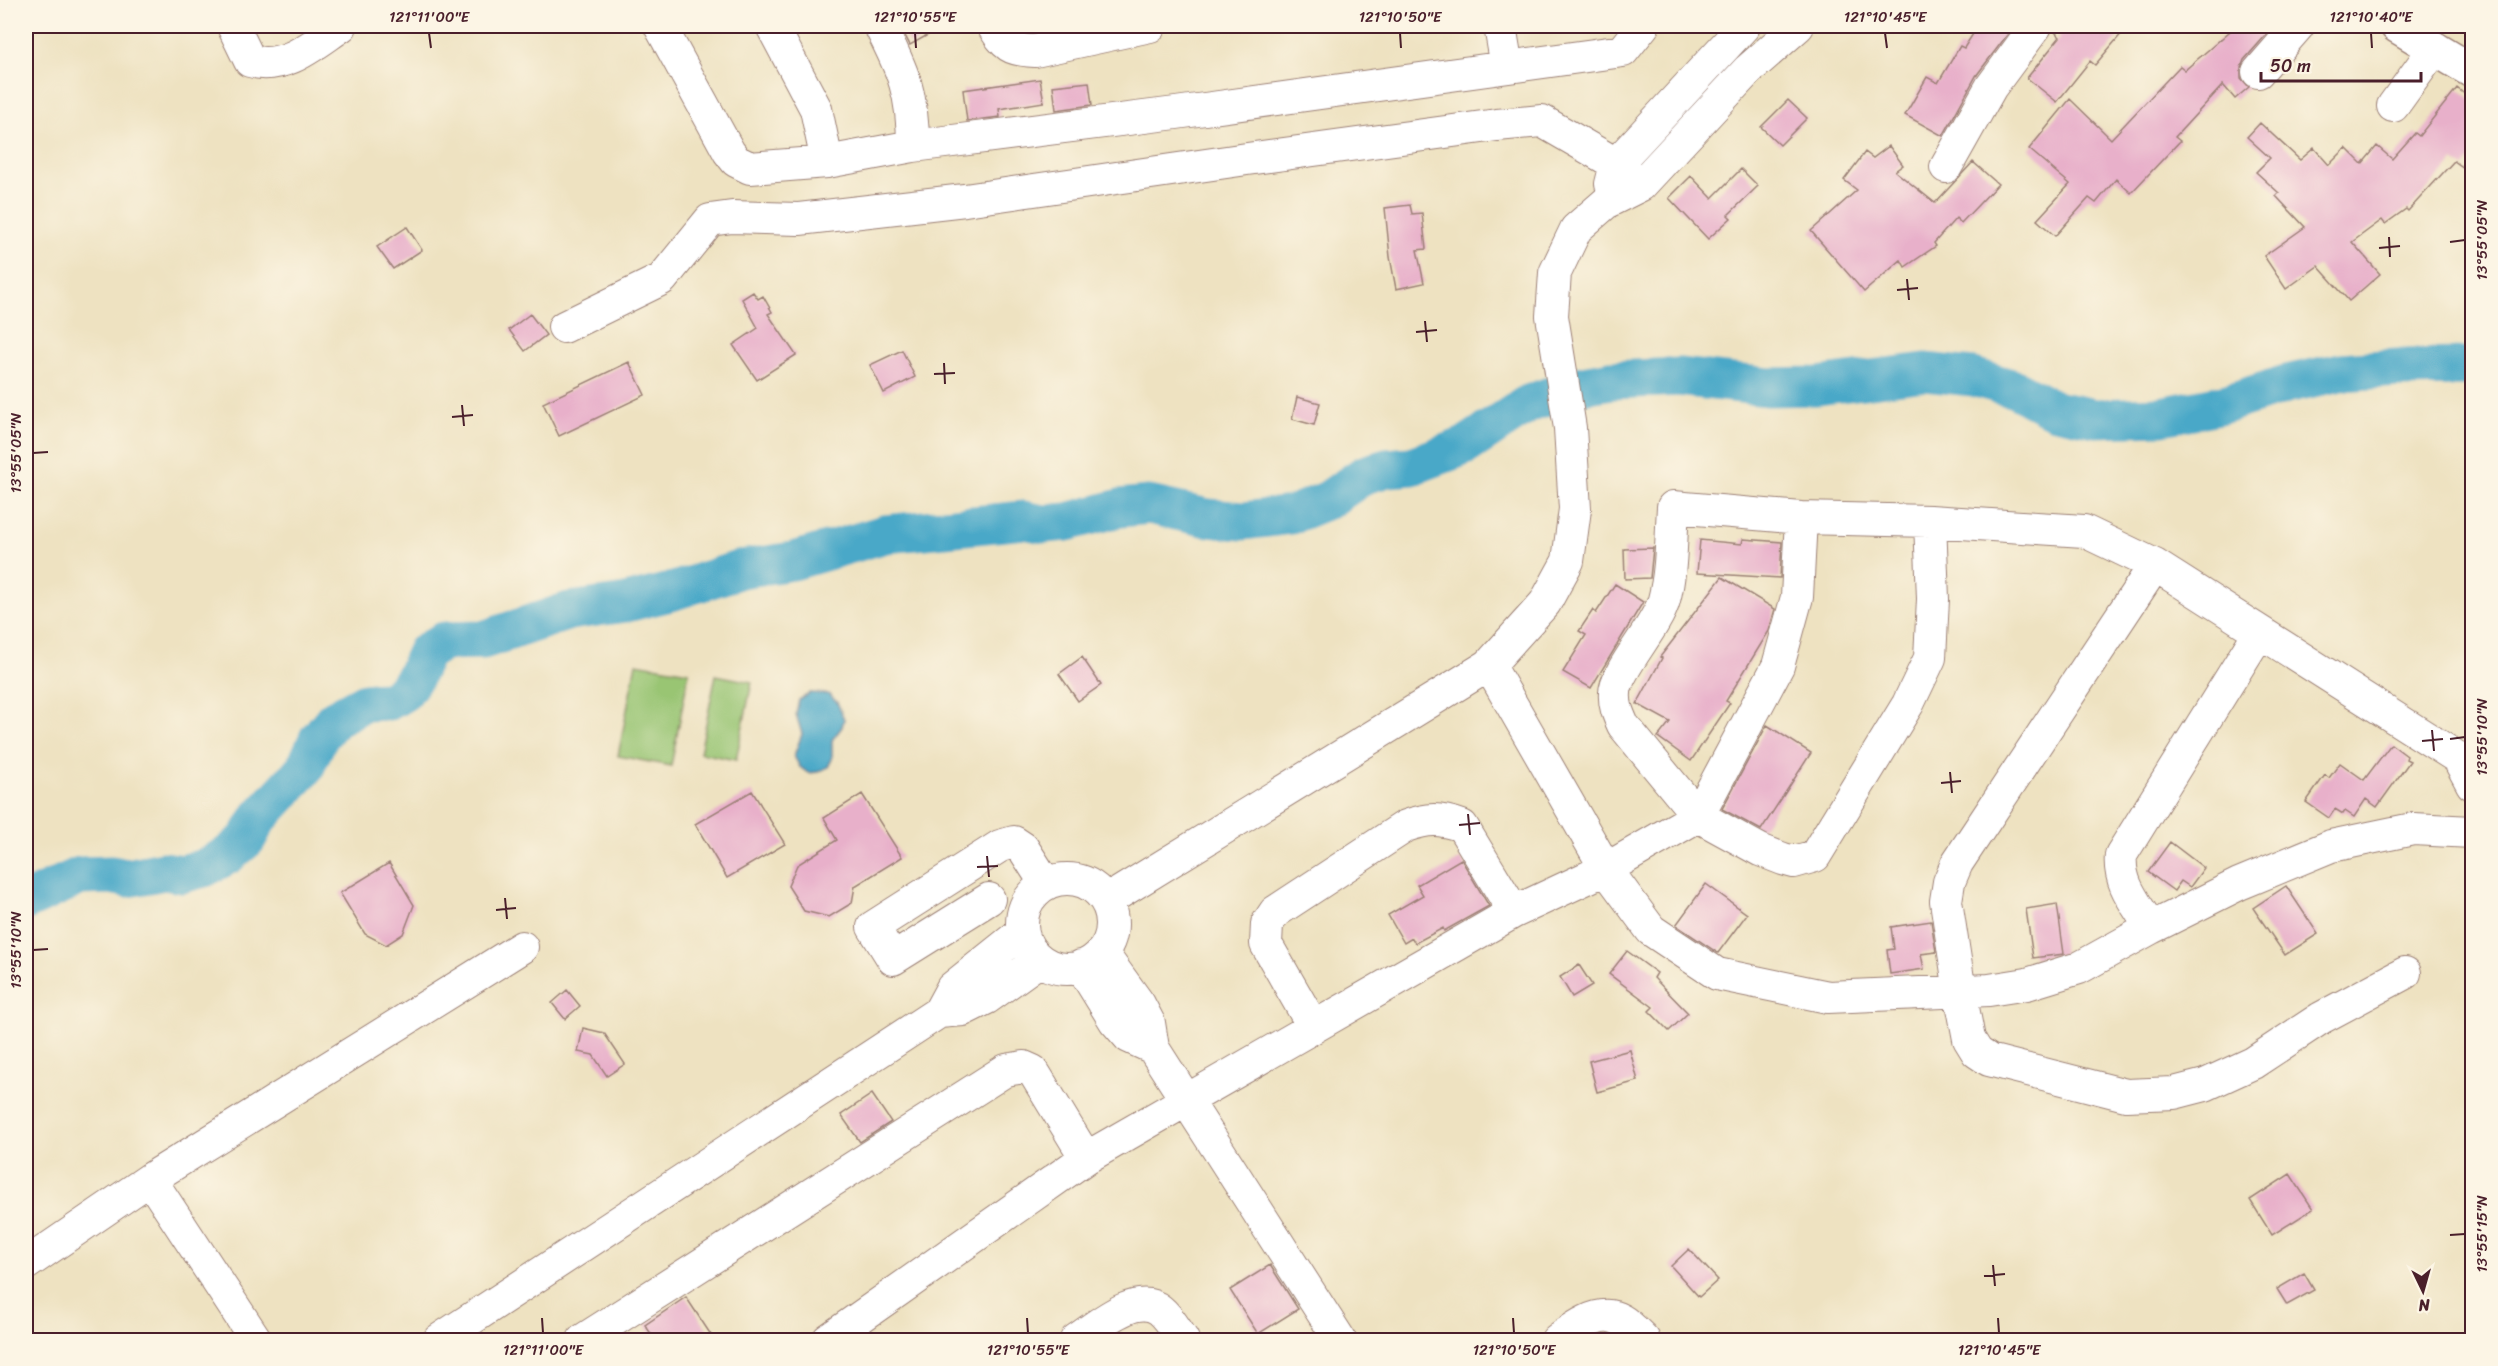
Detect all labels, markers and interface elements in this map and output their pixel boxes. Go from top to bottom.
text: 121°11'00"E [389,4,471,30]
text: 121°10'55"E [874,4,958,30]
text: 121°10'50"E [1359,4,1443,30]
text: 121°10'45"E [1844,4,1928,30]
text: 121°10'40"E [2330,4,2414,30]
scale bar [2261,45,2422,83]
text: 50 m [2270,50,2311,82]
text: 13°55'05"N [2469,199,2495,280]
text: 13°55'05"N [3,412,29,493]
text: 13°55'10"N [2469,698,2495,776]
text: 13°55'10"N [3,911,29,989]
text: 13°55'15"N [2469,1195,2495,1273]
north arrow [2393,1261,2453,1321]
text: N [2417,1290,2432,1320]
text: 121°11'00"E [503,1337,585,1363]
text: 121°10'55"E [987,1337,1071,1363]
text: 121°10'50"E [1473,1337,1557,1363]
text: 121°10'45"E [1958,1337,2042,1363]

